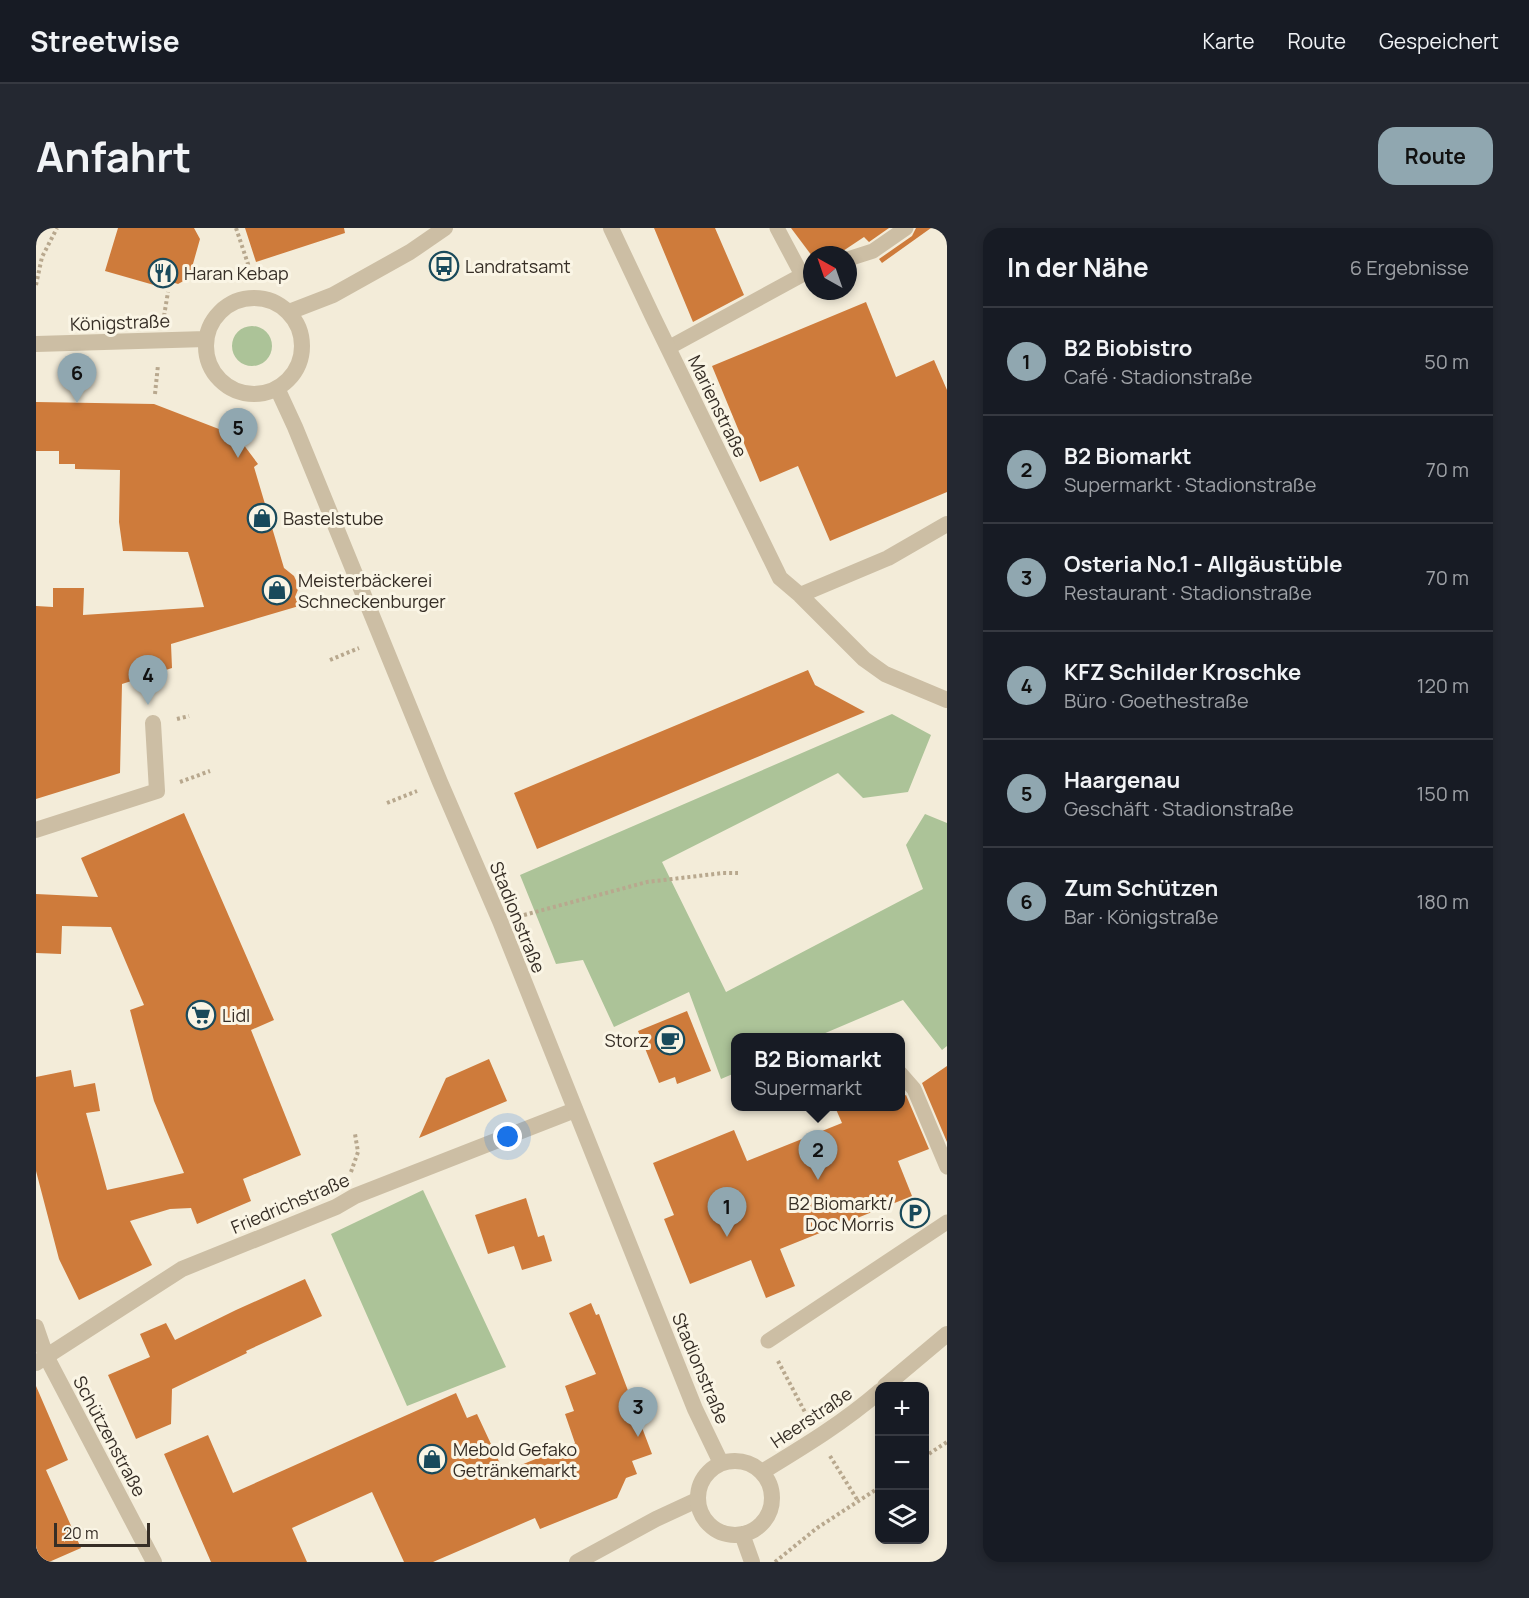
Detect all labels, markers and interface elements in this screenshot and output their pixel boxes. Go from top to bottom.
text: Streetwise [30,22,180,60]
text: Karte [1203,27,1255,55]
text: Route [1288,27,1346,55]
text: Gespeichert [1379,27,1499,55]
text: Anfahrt [36,127,191,185]
button: Route [1378,127,1493,185]
north arrow [803,246,857,300]
text: In der Nähe [1007,249,1149,285]
bus stop icon: Landratsamt [428,250,460,282]
place label: Landratsamt [465,254,571,278]
text: 6 Ergebnisse [1350,254,1469,281]
restaurant icon: Haran Kebap [147,257,179,289]
place label: Haran Kebap [184,261,289,285]
street label: Königstraße [69,308,171,336]
text: B2 Biobistro [1064,333,1192,363]
text: 1 [1022,348,1031,375]
text: 50 m [1424,348,1469,375]
street label: Marienstraße [683,351,753,461]
pin: 6 [58,354,96,403]
text: Café · Stadionstraße [1064,363,1253,390]
pin: 5 [218,408,258,458]
text: B2 Biomarkt [1064,441,1192,471]
text: 2 [1021,456,1032,483]
text: 70 m [1426,456,1469,483]
text: Supermarkt · Stadionstraße [1064,471,1316,498]
shop icon: Bastelstube [246,502,278,534]
place label: Bastelstube [283,506,384,530]
text: Osteria No.1 - Allgäustüble [1064,549,1343,579]
text: 3 [1021,564,1032,591]
text: 70 m [1426,564,1469,591]
place label: Meisterbäckerei Schneckenburger [298,568,446,613]
shop icon: Meisterbäckerei Schneckenburger [261,574,293,606]
text: Restaurant · Stadionstraße [1064,579,1312,606]
pin: 4 [128,656,168,705]
text: KFZ Schilder Kroschke [1064,657,1301,687]
text: 4 [1020,672,1033,699]
text: 120 m [1417,672,1469,699]
text: Büro · Goethestraße [1064,687,1249,714]
text: Haargenau [1064,765,1180,795]
text: 5 [1021,780,1032,807]
text: 150 m [1416,780,1469,807]
text: Geschäft · Stadionstraße [1064,795,1294,822]
street label: Stadionstraße [485,858,551,976]
text: Zum Schützen [1064,873,1218,903]
text: 6 [1020,888,1033,915]
text: 180 m [1416,888,1469,915]
text: Bar · Königstraße [1064,903,1219,930]
supermarket icon: Lidl [185,999,217,1031]
place label: Lidl [222,1003,250,1027]
cafe icon: Storz [654,1024,686,1056]
place label: Storz [604,1028,649,1052]
popup [731,1033,905,1111]
text: B2 Biomarkt [754,1044,882,1074]
text: Supermarkt [754,1074,862,1101]
your location [493,1122,522,1151]
pin: 2 [798,1130,838,1180]
street label: Friedrichstraße [227,1167,353,1239]
pin: 1 [708,1188,746,1237]
place label: B2 Biomarkt/ Doc Morris [788,1191,894,1236]
parking icon: B2 Biomarkt/ Doc Morris [899,1197,931,1229]
street label: Stadionstraße [667,1309,735,1427]
street label: Schützenstraße [68,1371,152,1501]
street label: Heerstraße [765,1381,857,1453]
map controls [875,1382,929,1544]
button: + [875,1382,929,1436]
pin: 3 [618,1388,658,1437]
button: − [875,1436,929,1490]
place label: Mebold Gefako Getränkemarkt [453,1437,577,1482]
shop icon: Mebold Gefako Getränkemarkt [416,1443,448,1475]
button: layers [875,1490,929,1544]
scale bar [54,1520,150,1548]
text: 20 m [63,1522,99,1544]

